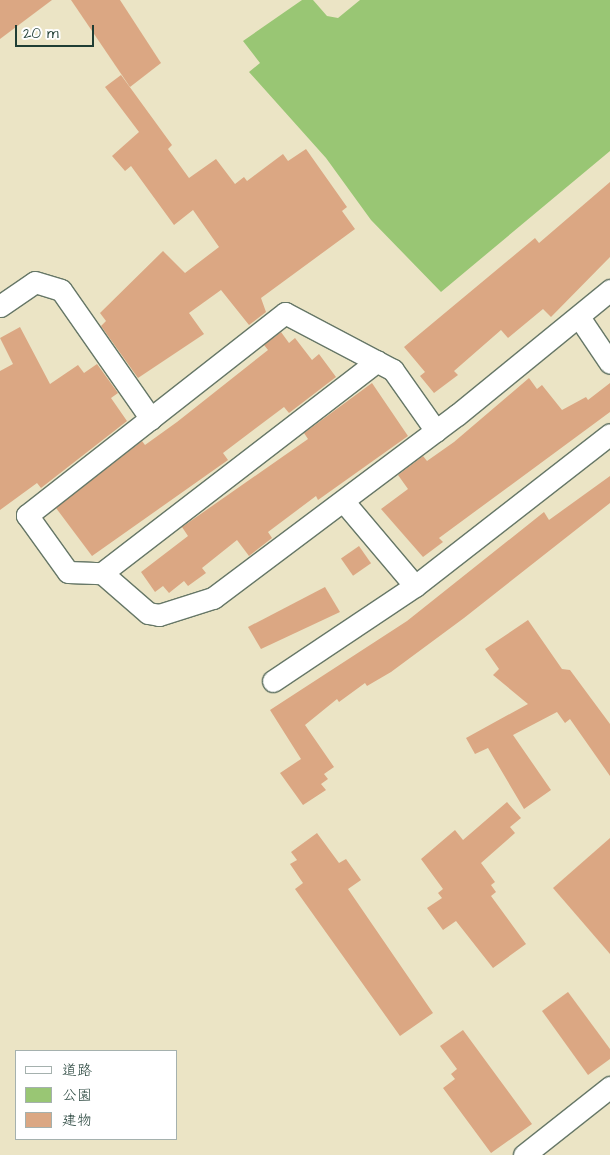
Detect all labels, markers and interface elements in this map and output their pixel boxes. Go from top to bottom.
scale bar [18,15,96,47]
text: 20 m [23,23,59,44]
legend [15,1050,178,1140]
text: 道路 [62,1060,92,1081]
text: 公園 [62,1085,92,1106]
text: 建物 [62,1110,92,1131]

